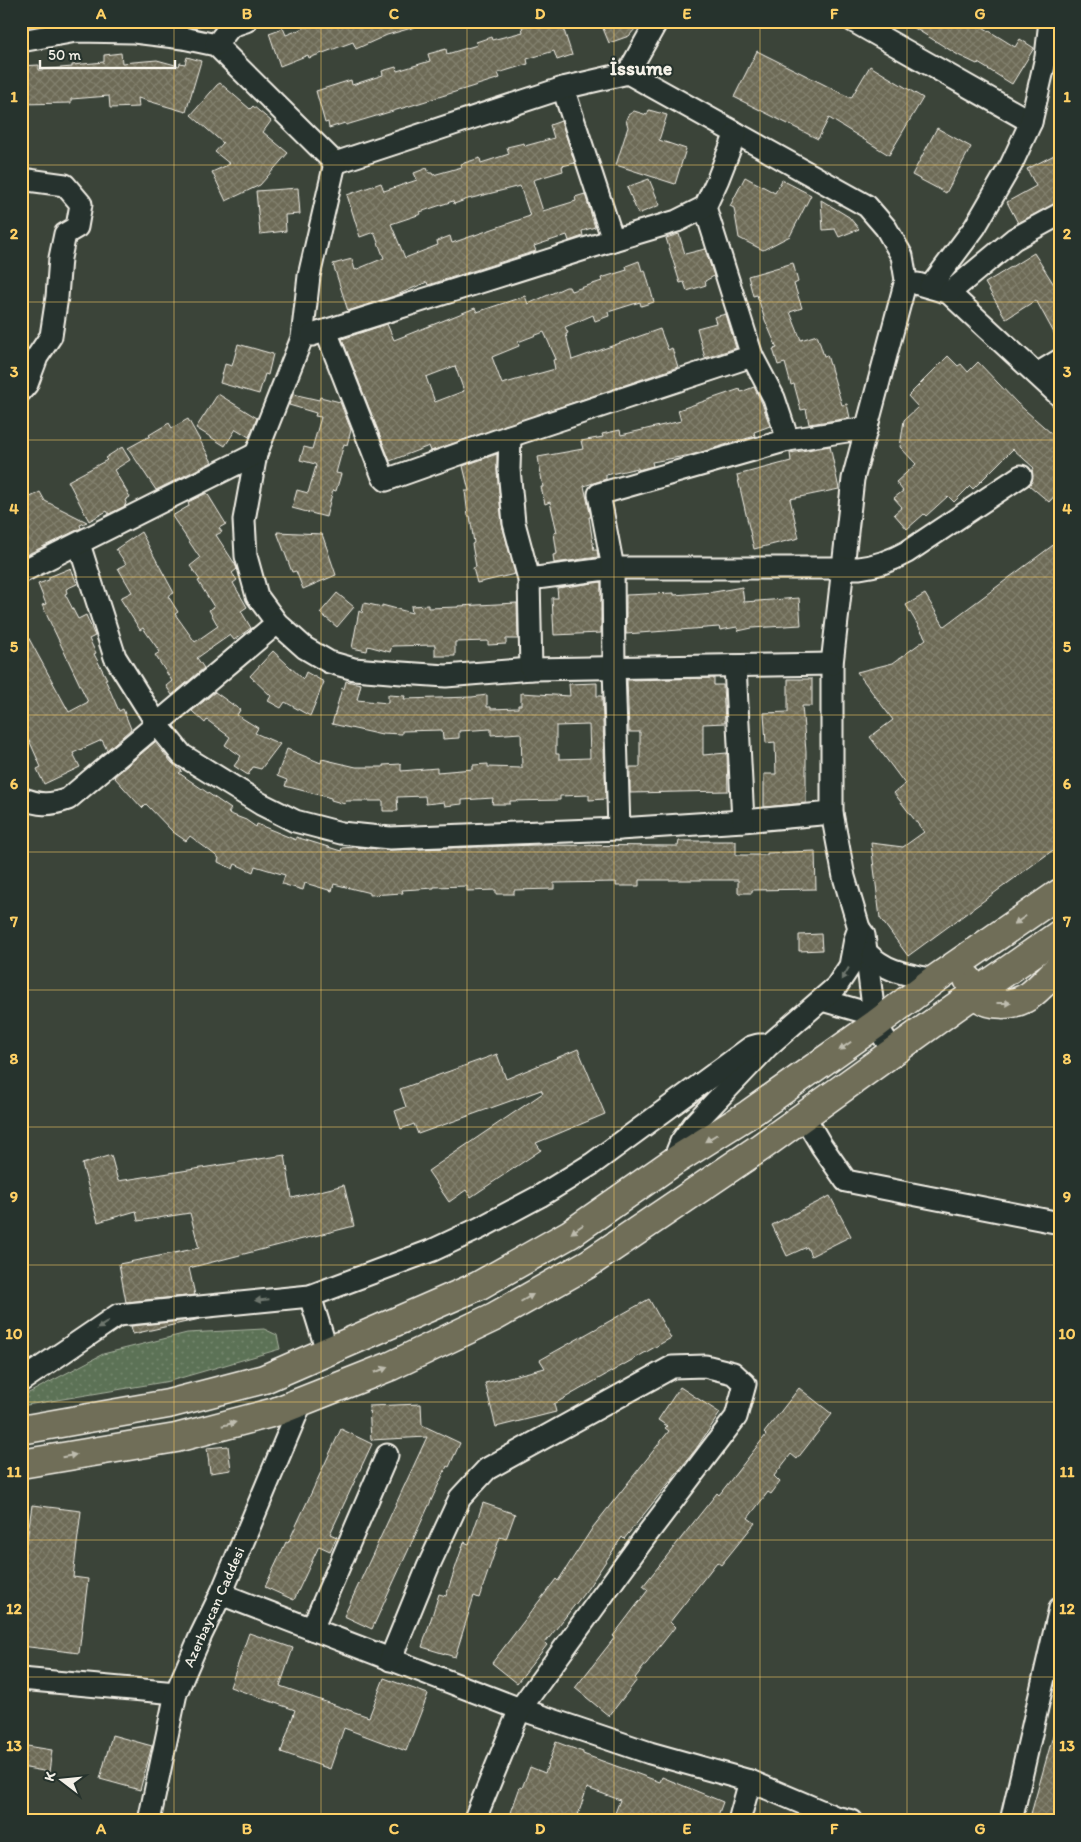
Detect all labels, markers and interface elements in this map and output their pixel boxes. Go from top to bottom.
text: A [95,4,107,23]
text: B [242,4,253,23]
text: C [389,4,400,23]
text: D [535,4,546,23]
text: E [683,4,692,23]
text: F [830,4,839,23]
text: G [974,4,986,23]
scale bar [40,38,175,70]
text: 50 m [48,46,81,64]
district label: İssume [610,56,673,80]
text: 1 [10,87,18,106]
text: 1 [1063,87,1071,106]
text: 2 [10,224,19,243]
text: 2 [1063,224,1072,243]
text: 3 [10,362,19,381]
text: 3 [1063,362,1072,381]
text: 4 [9,499,19,518]
text: 4 [1062,499,1072,518]
text: 5 [10,637,19,656]
text: 5 [1063,637,1072,656]
text: 6 [10,774,19,793]
text: 6 [1063,774,1072,793]
text: 7 [9,912,18,931]
text: 7 [1062,912,1071,931]
one-way arrow [1013,915,1026,925]
one-way arrow [841,967,849,982]
one-way arrow [996,999,1012,1007]
one-way arrow [838,1041,852,1051]
text: 8 [10,1049,19,1068]
text: 8 [1063,1049,1072,1068]
one-way arrow [704,1133,718,1142]
text: 9 [10,1187,18,1206]
text: 9 [1063,1187,1071,1206]
one-way arrow [570,1224,584,1234]
one-way arrow [521,1294,534,1303]
one-way arrow [253,1297,269,1305]
one-way arrow [96,1320,110,1330]
text: 10 [5,1324,23,1343]
text: 10 [1058,1324,1076,1343]
one-way arrow [374,1366,389,1373]
one-way arrow [221,1420,236,1428]
one-way arrow [62,1451,78,1459]
text: 11 [7,1462,22,1481]
text: 11 [1060,1462,1075,1481]
street label: Azerbaycan Caddesi [179,1544,249,1670]
text: 12 [6,1599,23,1618]
text: 12 [1059,1599,1076,1618]
text: 13 [6,1736,22,1755]
text: 13 [1059,1736,1075,1755]
north arrow [38,1754,88,1804]
text: K [41,1769,60,1783]
text: A [95,1819,107,1838]
text: B [242,1819,253,1838]
text: C [389,1819,400,1838]
text: D [535,1819,546,1838]
text: E [683,1819,692,1838]
text: F [830,1819,839,1838]
text: G [974,1819,986,1838]

